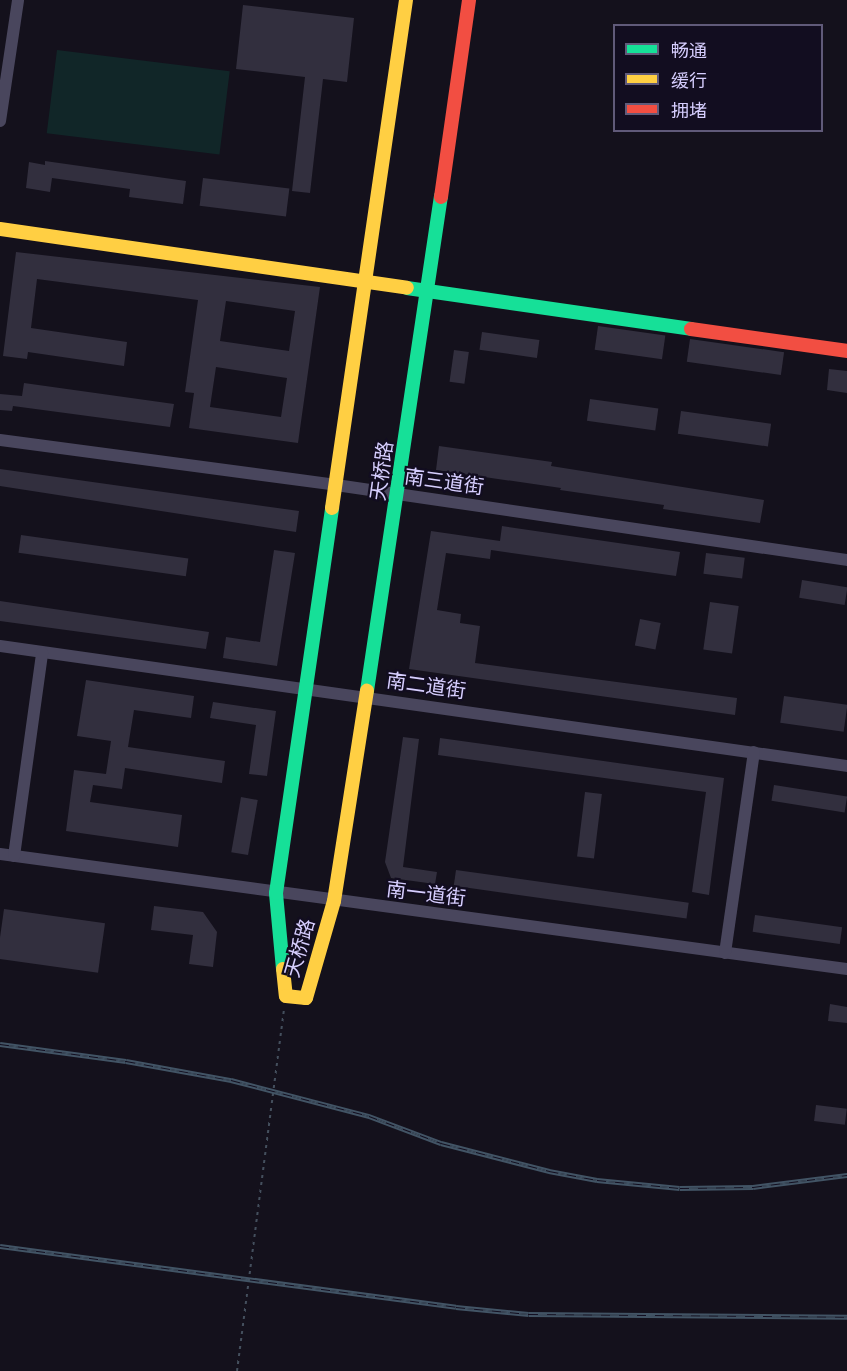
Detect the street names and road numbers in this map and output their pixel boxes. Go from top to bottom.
street label: 天桥路 [366,440,398,502]
street label: 南三道街 [403,465,485,499]
street label: 南二道街 [385,669,467,703]
street label: 南一道街 [385,877,467,911]
street label: 天桥路 [280,916,320,980]

